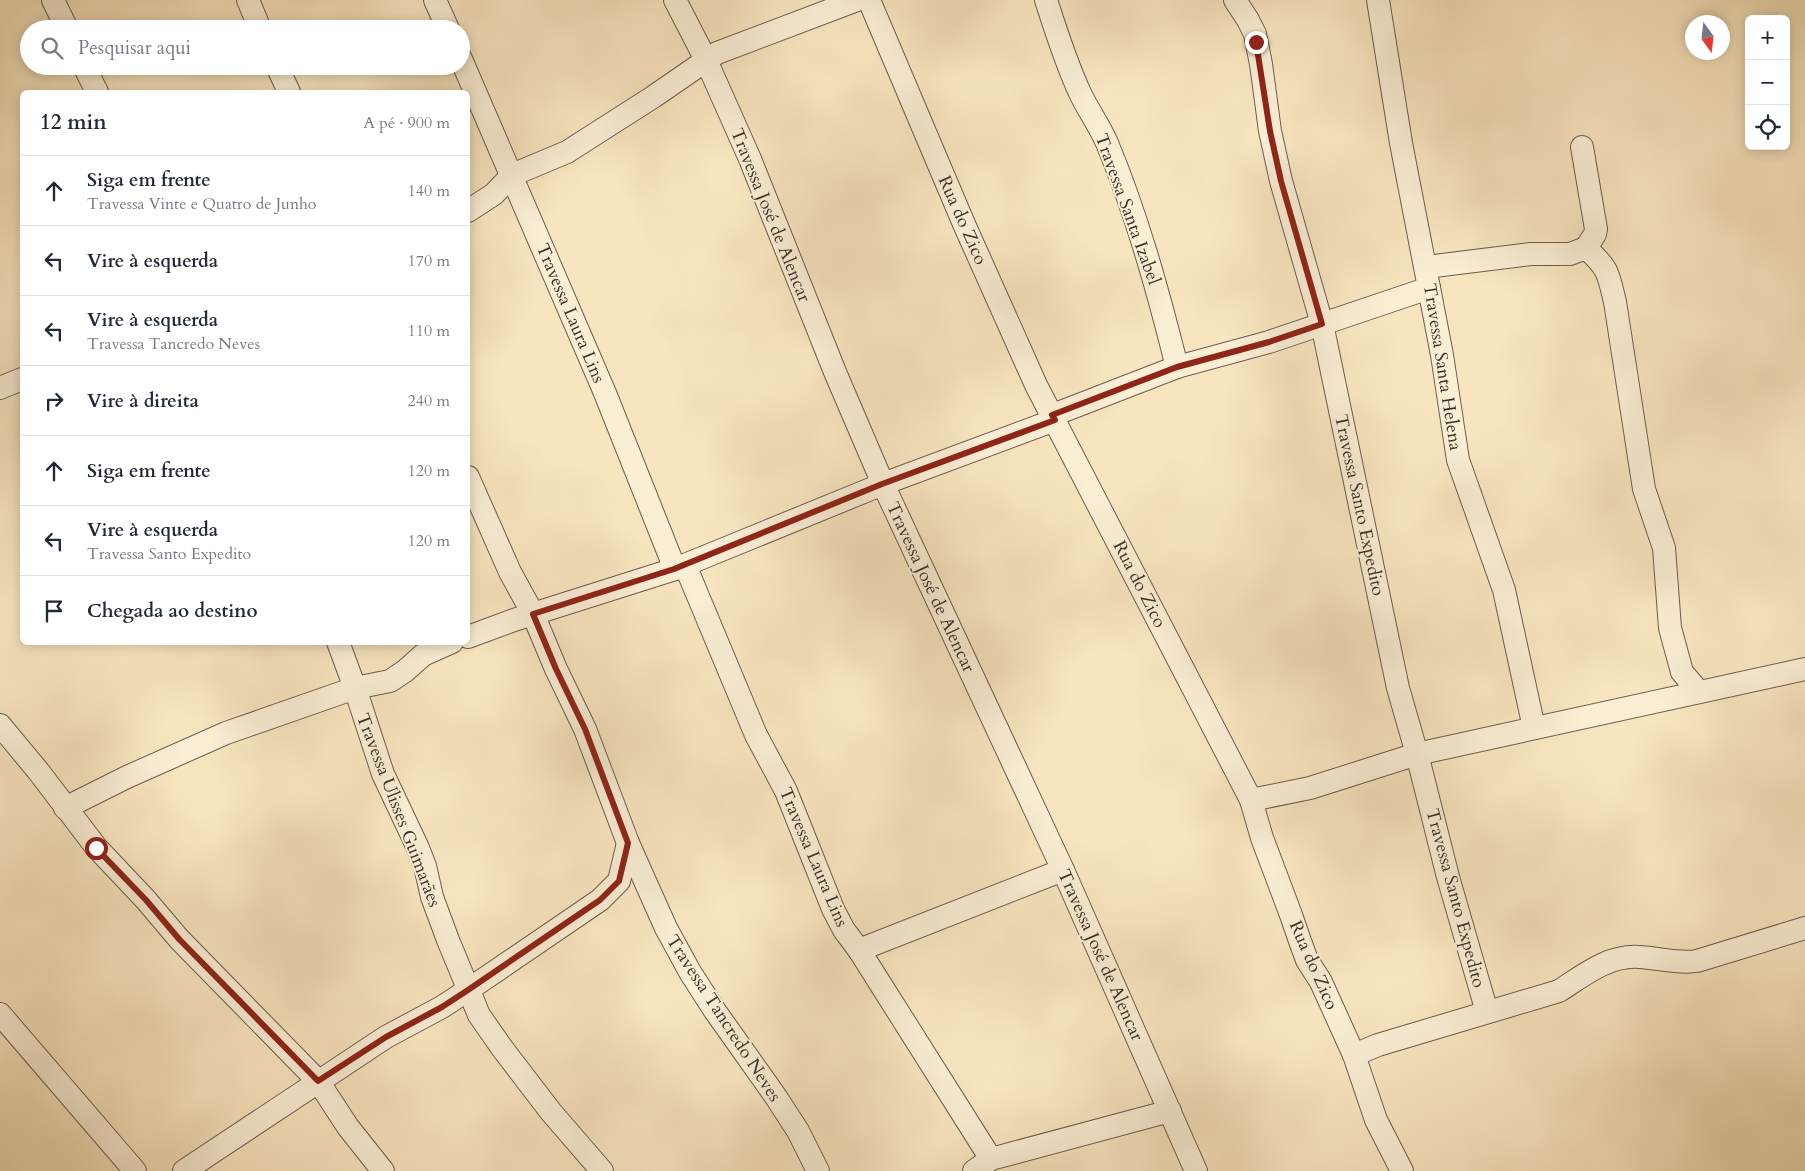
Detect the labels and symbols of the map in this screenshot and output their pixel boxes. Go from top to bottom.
north arrow [1685,15,1730,60]
route end [1245,31,1268,54]
street label: Travessa José de Alencar [724,125,817,306]
street label: Travessa Santa Izabel [1089,130,1167,289]
street label: Rua do Zico [932,172,993,269]
street label: Travessa Laura Lins [530,240,611,387]
street label: Travessa Santa Helena [1417,282,1468,453]
street label: Travessa Santo Expedito [1328,412,1391,598]
street label: Travessa José de Alencar [880,498,981,677]
street label: Rua do Zico [1107,536,1172,632]
street label: Travessa Ulisses Guimarães [350,710,447,911]
street label: Travessa Laura Lins [773,784,854,931]
street label: Travessa Santo Expedito [1420,806,1492,991]
route start [85,837,108,860]
street label: Travessa José de Alencar [1051,865,1150,1045]
street label: Rua do Zico [1283,917,1344,1014]
street label: Travessa Tancredo Neves [660,930,787,1107]

